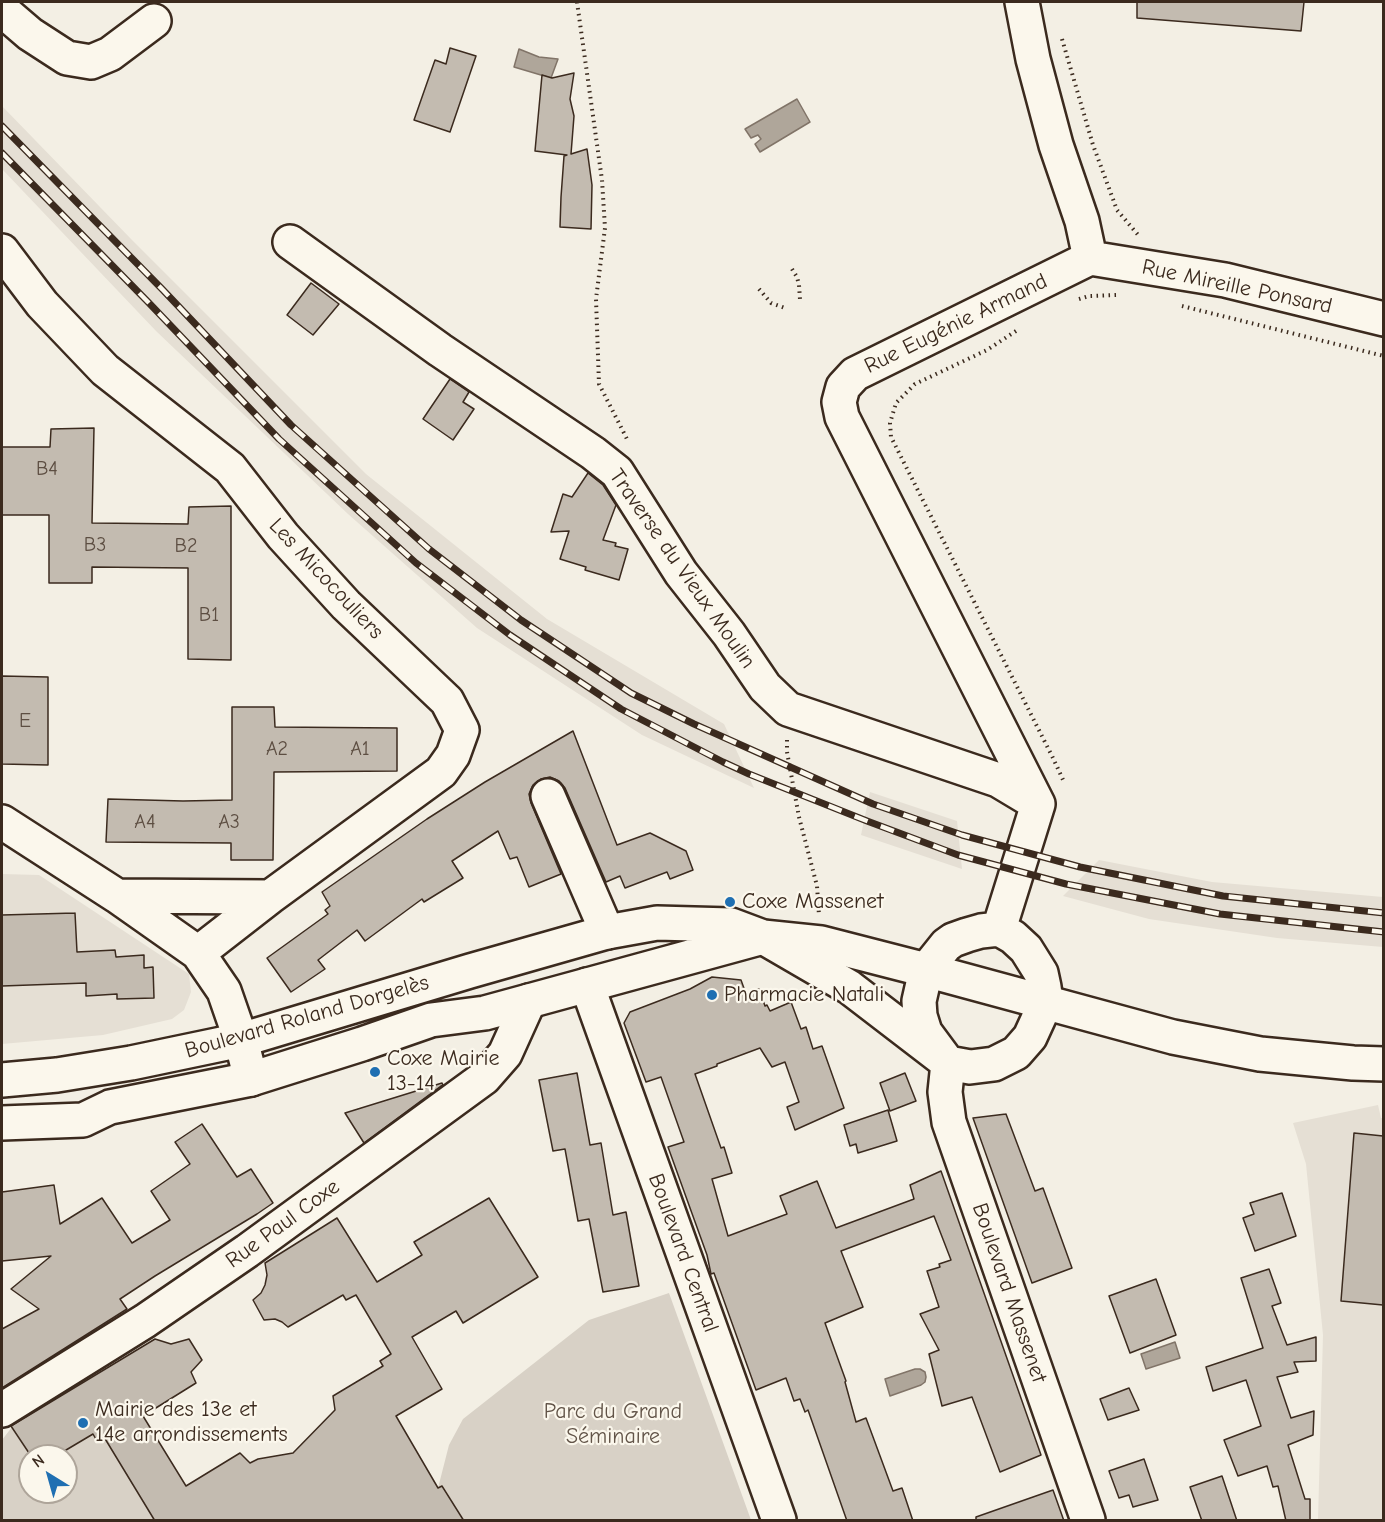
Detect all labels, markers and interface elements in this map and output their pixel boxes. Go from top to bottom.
street label: Rue Mireille Ponsard [1139,254,1335,320]
street label: Rue Eugénie Armand [860,268,1052,380]
house number: B4 [36,457,58,481]
street label: Traverse du Vieux Moulin [603,464,761,674]
street label: Les Micocouliers [263,513,389,645]
house number: B3 [84,533,106,557]
house number: B2 [175,534,197,558]
house number: B1 [199,603,219,627]
house number: E [19,709,31,733]
house number: A2 [266,737,288,761]
house number: A1 [350,737,370,761]
house number: A4 [134,810,156,834]
house number: A3 [218,810,240,834]
place label: Coxe Massenet [742,889,883,915]
marker: Coxe Massenet [723,895,737,909]
street label: Boulevard Roland Dorgelès [182,969,432,1065]
place label: Pharmacie Natali [724,982,884,1008]
marker: Pharmacie Natali [705,988,719,1002]
place label: Coxe Mairie 13-14 [387,1046,499,1098]
marker: Coxe Mairie 13-14 [368,1065,382,1079]
street label: Boulevard Central [642,1170,724,1336]
street label: Rue Paul Coxe [221,1174,345,1274]
street label: Boulevard Massenet [966,1200,1052,1386]
place label: Mairie des 13e et 14e arrondissements [95,1397,288,1448]
park label: Parc du Grand Séminaire [544,1399,682,1450]
marker: Mairie des 13e et 14e arrondissements [76,1416,90,1430]
north arrow [18,1444,78,1504]
text: N [29,1451,48,1472]

